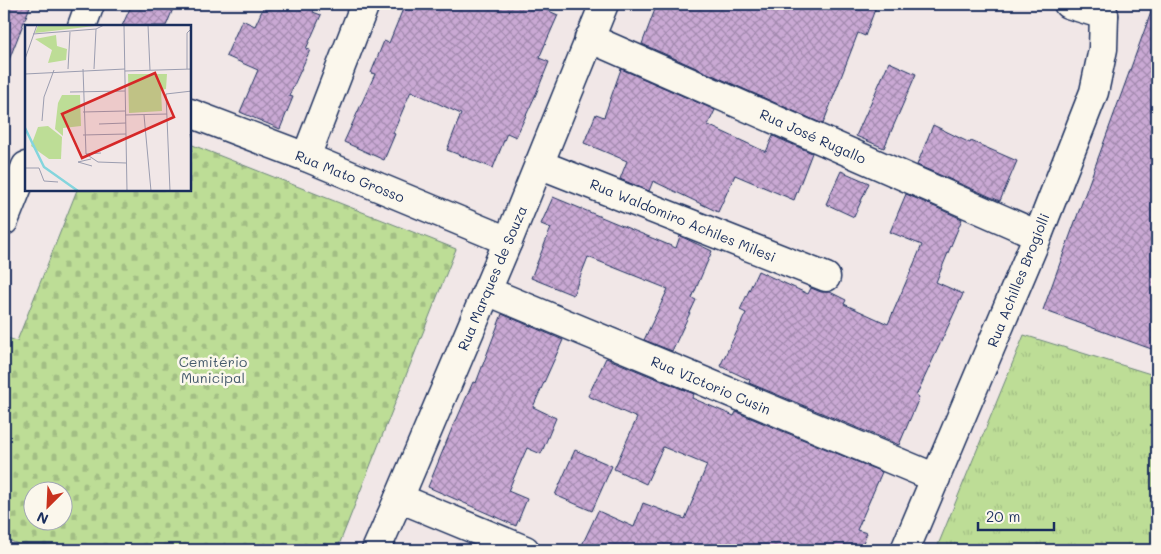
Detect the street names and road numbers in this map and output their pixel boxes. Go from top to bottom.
street label: Rua José Rugallo [757,104,869,168]
street label: Rua Mato Grosso [293,145,407,207]
street label: Rua Waldomiro Achiles Milesi [587,174,779,266]
street label: Rua Marques de Souza [453,203,531,353]
street label: Rua Achilles Brogiolli [982,210,1054,350]
street label: Rua VIctorio Cusin [648,351,774,419]

